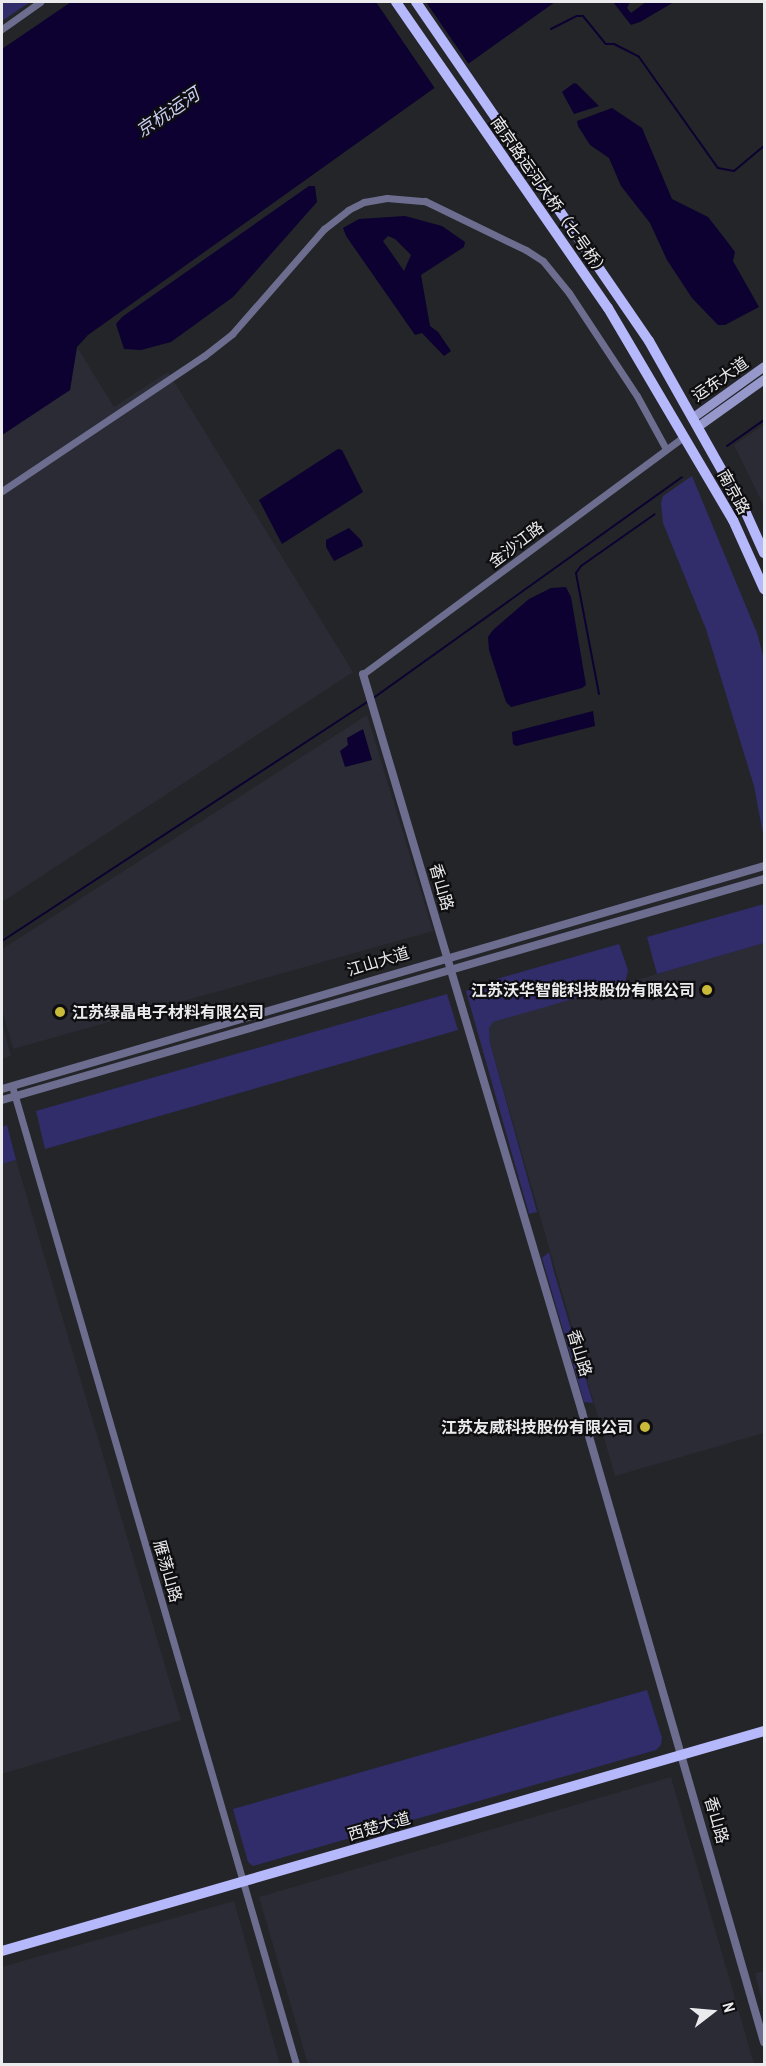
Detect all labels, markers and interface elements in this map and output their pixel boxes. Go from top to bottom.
water label: 京杭运河 [132,84,204,142]
street label: 南京路运河大桥（七号桥） [487,113,613,281]
street label: 运东大道 [688,353,752,405]
street label: 南京路 [714,466,754,518]
street label: 金沙江路 [485,517,547,571]
street label: 香山路 [426,861,458,913]
street label: 江山大道 [345,942,411,980]
place label: 江苏沃华智能科技股份有限公司 [471,980,695,1000]
marker: 江苏沃华智能科技股份有限公司 [700,983,714,997]
place label: 江苏绿晶电子材料有限公司 [72,1002,264,1022]
marker: 江苏绿晶电子材料有限公司 [53,1005,67,1019]
street label: 香山路 [564,1327,596,1379]
place label: 江苏友威科技股份有限公司 [441,1417,633,1437]
marker: 江苏友威科技股份有限公司 [638,1420,652,1434]
street label: 雁荡山路 [150,1538,186,1604]
street label: 香山路 [701,1794,733,1846]
street label: 西楚大道 [346,1808,412,1844]
north arrow [682,1982,742,2042]
text: N [717,1999,741,2015]

